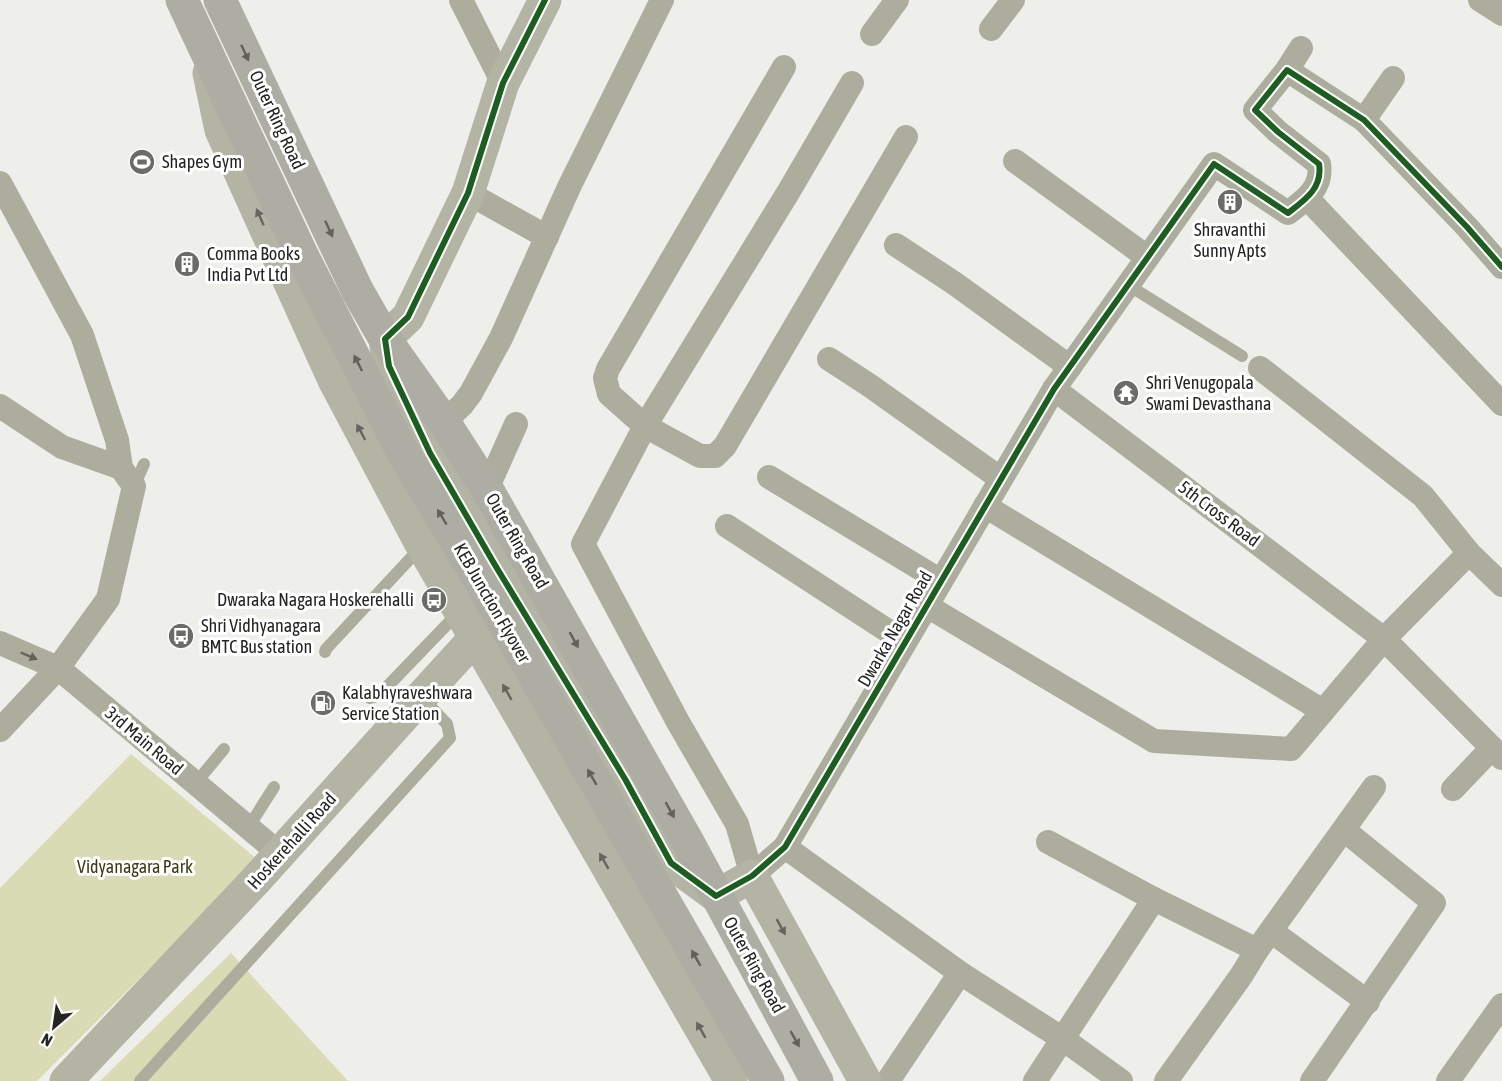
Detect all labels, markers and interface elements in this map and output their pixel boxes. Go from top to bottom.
one-way arrow [241,44,250,61]
street label: Outer Ring Road [245,67,309,173]
sports icon: Shapes Gym [127,147,157,177]
place label: Shapes Gym [162,151,242,172]
building icon: Shravanthi Sunny Apts [1215,187,1245,217]
one-way arrow [256,209,265,226]
place label: Shravanthi Sunny Apts [1194,219,1266,261]
one-way arrow [324,221,333,238]
place label: Comma Books India Pvt Ltd [207,243,300,285]
building icon: Comma Books India Pvt Ltd [172,249,202,279]
one-way arrow [353,354,363,372]
place label: Shri Venugopala Swami Devasthana [1146,372,1271,414]
temple icon: Shri Venugopala Swami Devasthana [1111,378,1141,408]
one-way arrow [356,423,366,440]
street label: 5th Cross Road [1175,476,1264,551]
street label: Outer Ring Road [482,489,553,592]
one-way arrow [436,509,447,525]
street label: KEB Junction Flyover [450,539,535,667]
street label: Dwarka Nagar Road [853,567,936,690]
bus stop icon: Dwaraka Nagara Hoskerehalli [419,585,449,615]
place label: Dwaraka Nagara Hoskerehalli [217,589,414,610]
place label: Shri Vidhyanagara BMTC Bus station [201,615,321,657]
bus stop icon: Shri Vidhyanagara BMTC Bus station [166,621,196,651]
one-way arrow [569,632,579,649]
one-way arrow [21,651,39,661]
place label: Kalabhyraveshwara Service Station [342,682,473,724]
one-way arrow [502,684,513,700]
fuel station icon: Kalabhyraveshwara Service Station [308,688,338,718]
street label: 3rd Main Road [101,702,187,779]
one-way arrow [587,768,597,785]
street label: Hoskerehalli Road [243,788,340,893]
one-way arrow [665,802,675,819]
one-way arrow [599,853,610,869]
park label: Vidyanagara Park [77,856,193,877]
street label: Outer Ring Road [719,913,789,1016]
one-way arrow [776,919,786,936]
one-way arrow [692,949,702,966]
north arrow [24,997,84,1057]
one-way arrow [696,1022,707,1038]
text: N [38,1030,55,1050]
one-way arrow [790,1031,800,1048]

